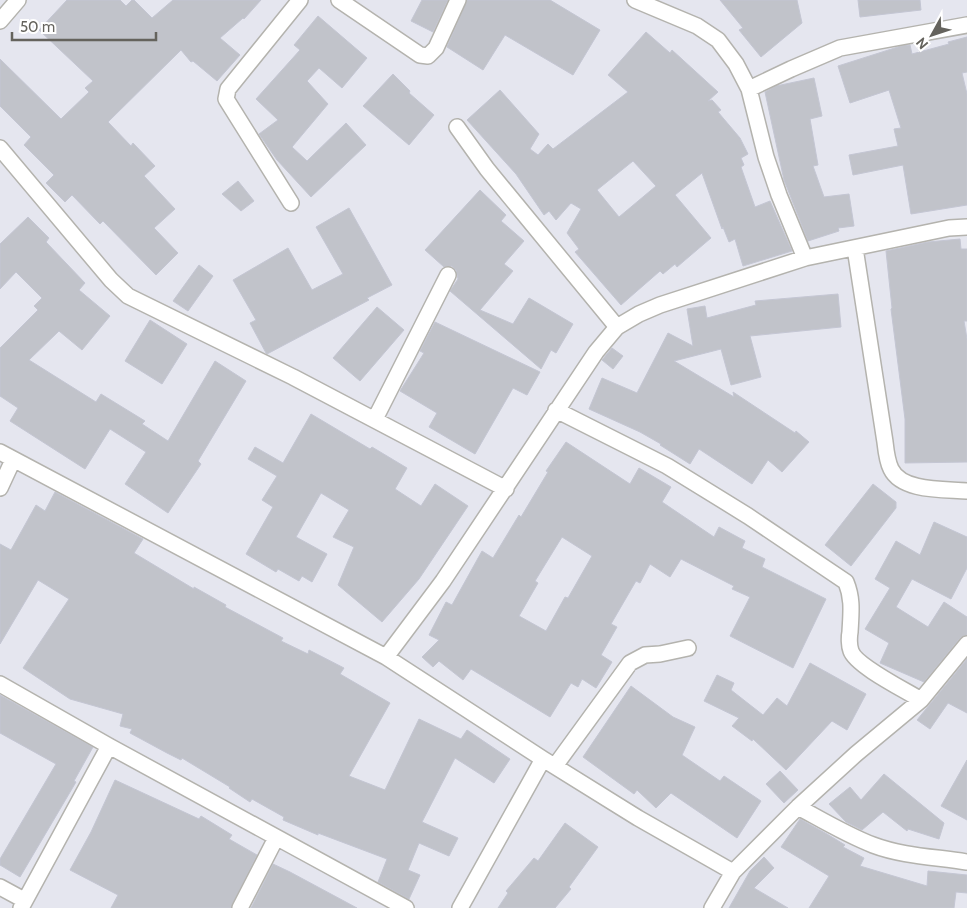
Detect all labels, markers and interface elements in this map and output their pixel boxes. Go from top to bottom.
scale bar [12,10,156,42]
north arrow [907,10,957,60]
text: 50 m [20,18,55,36]
text: N [912,34,932,53]

